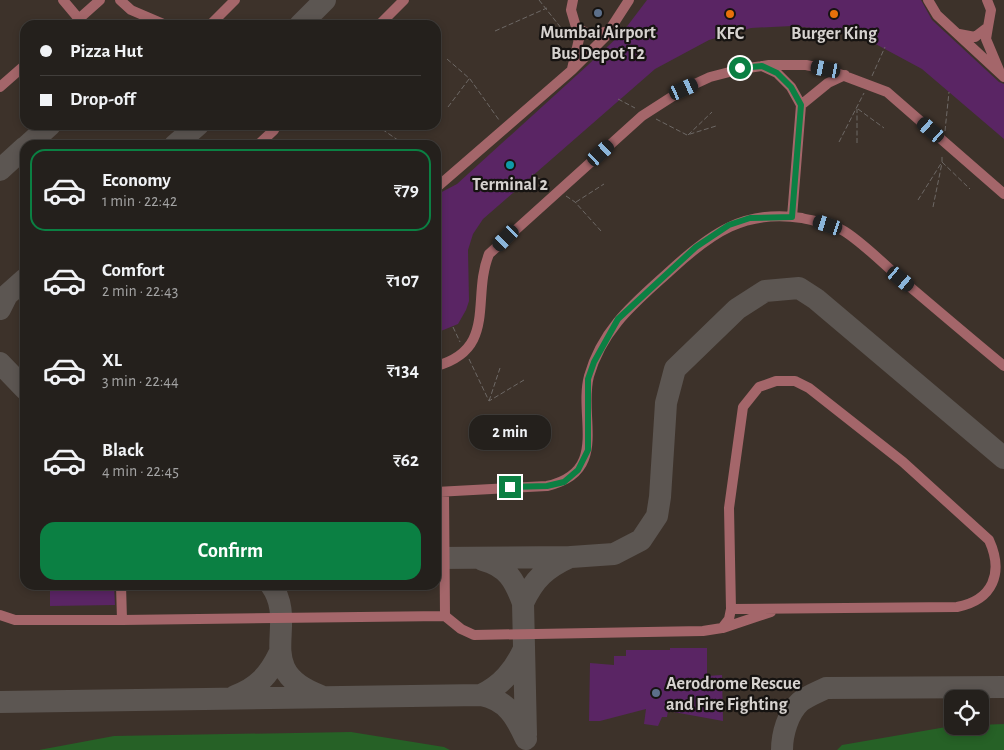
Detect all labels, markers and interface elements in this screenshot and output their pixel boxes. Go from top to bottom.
marker: Mumbai Airport Bus Depot T2 [592,7,604,19]
marker: KFC [724,8,736,20]
marker: Burger King [828,8,840,20]
place label: Mumbai Airport Bus Depot T2 [540,24,656,63]
place label: KFC [716,25,745,43]
place label: Burger King [791,25,878,43]
text: Pizza Hut [70,42,143,61]
route start [729,57,751,79]
car [809,59,842,79]
car [667,76,700,102]
text: Drop-off [70,90,135,109]
car [914,114,947,146]
car [584,137,617,169]
marker: Terminal 2 [504,159,516,171]
icon: car [42,168,87,213]
text: Economy [102,171,171,190]
place label: Terminal 2 [472,176,549,194]
text: ₹79 [394,181,419,200]
text: 1 min · 22:42 [102,193,177,209]
car [811,213,844,237]
car [490,222,521,254]
icon: car [42,258,87,303]
text: Comfort [102,261,164,280]
car [884,264,917,294]
text: ₹107 [386,271,419,290]
text: 2 min · 22:43 [102,283,178,299]
icon: car [42,348,87,393]
text: XL [102,351,122,370]
text: ₹134 [386,361,419,380]
text: 3 min · 22:44 [102,373,179,389]
callout: 2 min [469,414,551,450]
text: 2 min [492,424,528,440]
icon: car [42,438,87,483]
text: Black [102,441,144,460]
text: ₹62 [393,451,419,470]
text: 4 min · 22:45 [102,463,179,479]
route end [499,476,521,498]
button: Confirm [40,522,421,580]
place label: Aerodrome Rescue and Fire Fighting [666,675,801,714]
marker: Aerodrome Rescue and Fire Fighting [650,687,662,699]
map controls [944,690,989,735]
button: locate [944,690,989,735]

